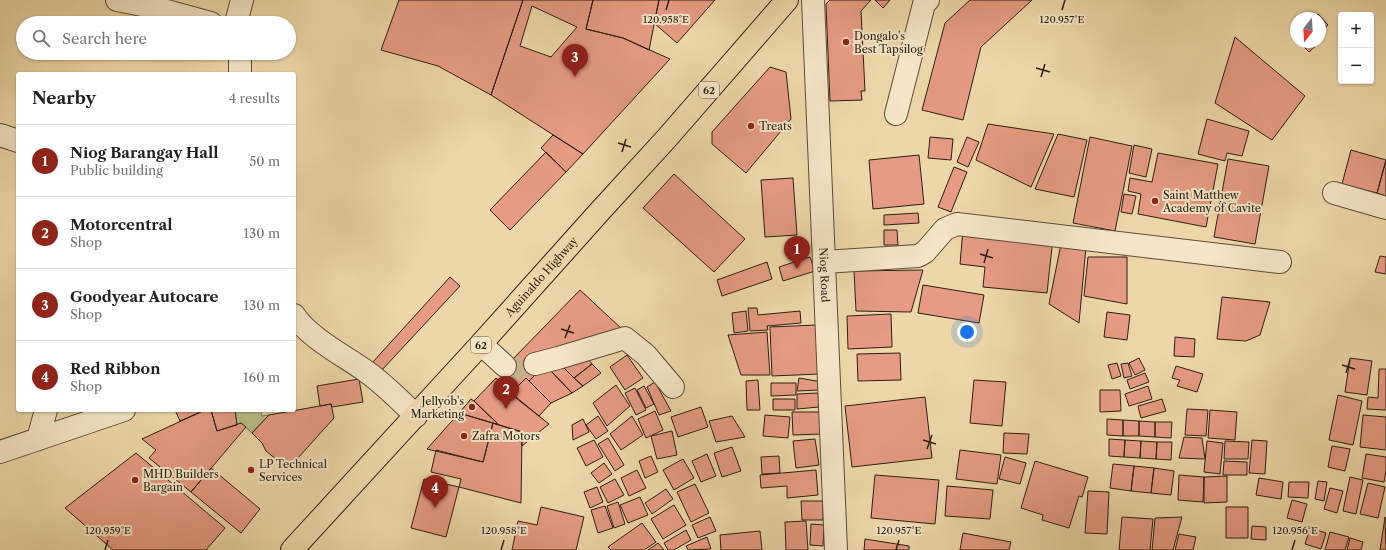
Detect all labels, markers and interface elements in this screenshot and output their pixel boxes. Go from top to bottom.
north arrow [1290,12,1326,48]
map controls [1338,12,1374,84]
button: + [1338,12,1374,48]
text: 120.958°E [643,13,689,26]
text: 120.957°E [1040,13,1085,26]
search box [16,16,296,60]
icon: search [30,27,52,49]
text: Search here [62,29,147,48]
place label: Dongalo's Best Tapsilog [854,29,923,56]
marker: Dongalo's Best Tapsilog [841,37,851,47]
pin: 3 [562,44,588,77]
button: − [1338,48,1374,84]
road number: 62 [699,82,719,98]
text: Nearby [32,88,96,108]
text: 4 results [229,90,280,106]
place label: Treats [759,119,792,133]
marker: Treats [746,121,756,131]
text: Niog Barangay Hall [70,143,219,162]
text: 1 [42,153,48,169]
text: 50 m [249,153,280,169]
text: Public building [70,162,163,178]
place label: Saint Matthew Academy of Cavite [1162,188,1261,215]
marker: Saint Matthew Academy of Cavite [1150,196,1160,206]
text: Motorcentral [70,215,173,234]
text: 2 [41,225,49,241]
text: 130 m [244,225,280,241]
street label: Aguinaldo Highway [501,233,581,320]
text: Shop [70,234,102,250]
pin: 1 [784,236,810,269]
street label: Niog Road [816,247,833,303]
text: Goodyear Autocare [70,287,219,306]
text: 3 [41,297,49,313]
text: 130 m [244,297,280,313]
text: Shop [70,306,102,322]
your location [957,322,977,342]
road number: 62 [471,337,491,353]
text: Red Ribbon [70,359,160,378]
text: 4 [41,369,49,385]
text: 160 m [243,369,280,385]
pin: 2 [493,376,519,409]
text: Shop [70,378,102,394]
place label: Jellyob's Marketing [411,394,464,421]
marker: Jellyob's Marketing [467,402,477,412]
place label: Zafra Motors [472,429,540,443]
marker: Zafra Motors [459,431,469,441]
place label: LP Technical Services [259,457,328,484]
marker: LP Technical Services [246,465,256,475]
place label: MHD Builders Bargain [143,467,219,494]
marker: MHD Builders Bargain [130,475,140,485]
pin: 4 [422,475,448,508]
text: 120.959°E [85,524,131,537]
text: 120.958°E [481,524,527,537]
text: 120.957°E [877,524,922,537]
text: 120.956°E [1272,524,1318,537]

